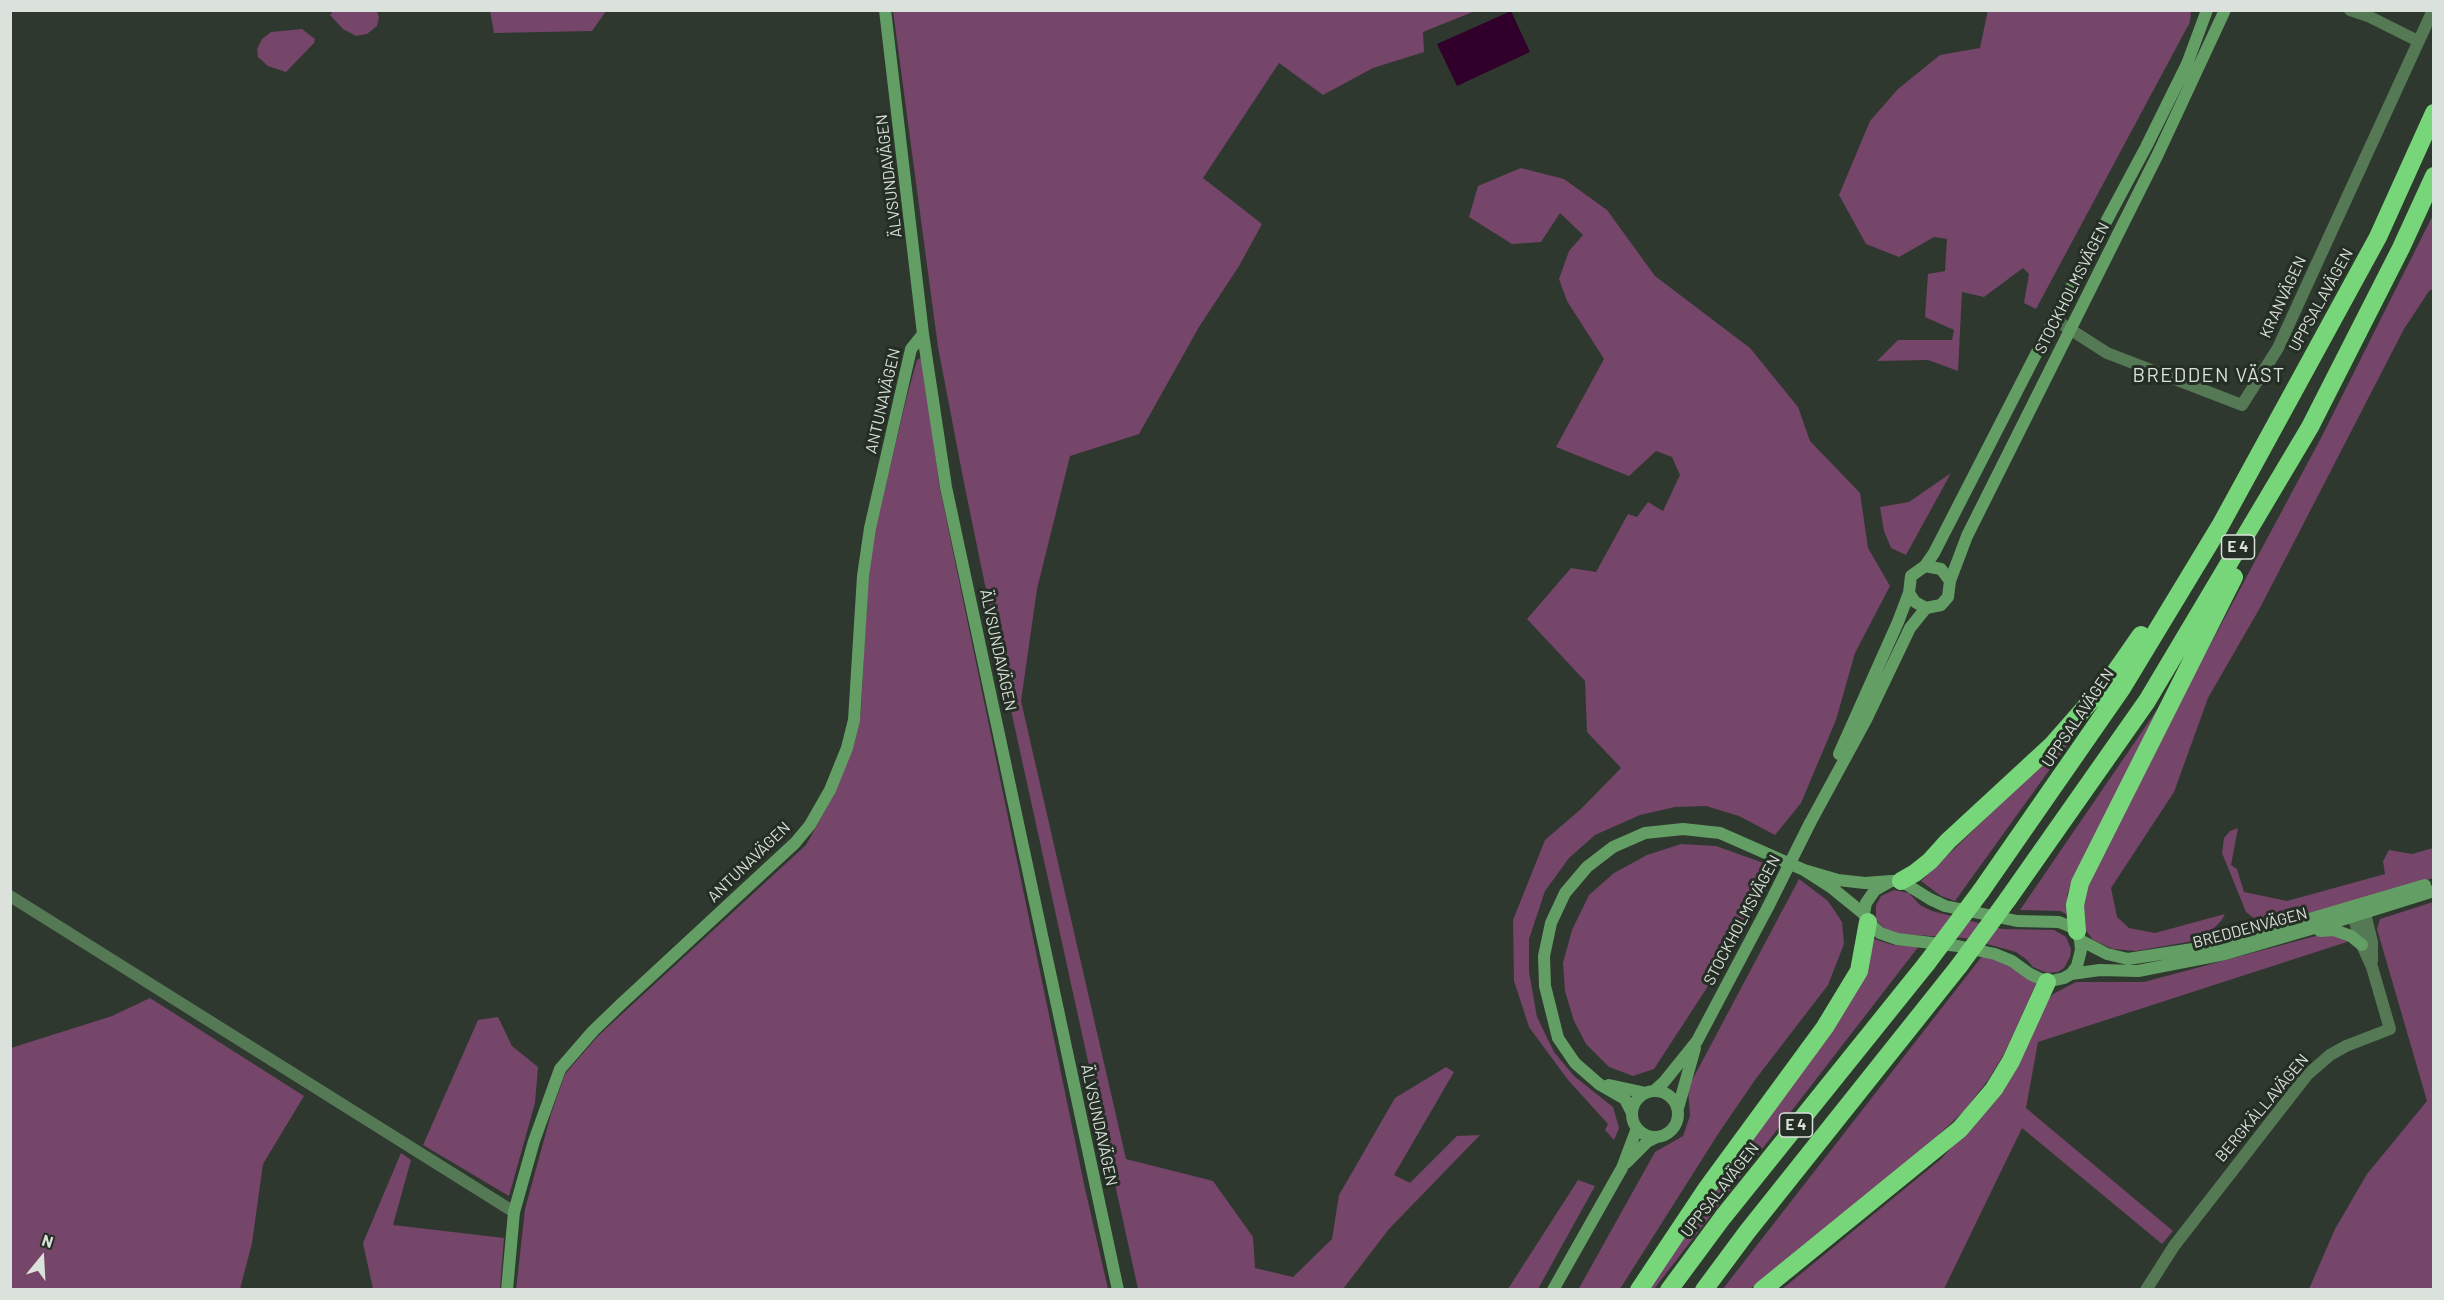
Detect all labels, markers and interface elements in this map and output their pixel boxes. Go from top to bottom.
street label: ÄLVSUNDAVÄGEN [872,113,906,239]
street label: STOCKHOLMSVÄGEN [2031,219,2113,357]
street label: UPPSALAVÄGEN [2285,245,2357,355]
street label: KRANVÄGEN [2256,253,2310,341]
street label: ANTUNAVÄGEN [862,346,904,456]
district label: BREDDEN VÄST [2132,363,2286,387]
road number: E 4 [2222,535,2254,559]
street label: ÄLVSUNDAVÄGEN [976,587,1020,713]
street label: UPPSALAVÄGEN [2038,665,2118,771]
street label: ANTUNAVÄGEN [704,818,794,906]
street label: STOCKHOLMSVÄGEN [1700,852,1784,988]
street label: BREDDENVÄGEN [2191,904,2309,952]
street label: BERGKÄLLAVÄGEN [2211,1050,2313,1166]
street label: ÄLVSUNDAVÄGEN [1077,1062,1121,1188]
road number: E 4 [1780,1113,1812,1137]
street label: UPPSALAVÄGEN [1677,1139,1763,1241]
north arrow [12,1228,72,1288]
text: N [40,1230,56,1251]

